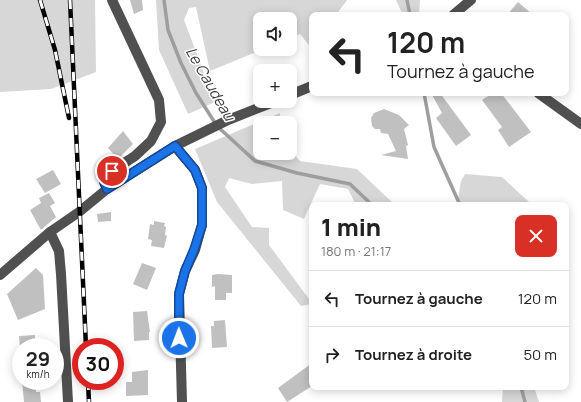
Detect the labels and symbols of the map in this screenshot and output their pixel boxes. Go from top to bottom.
water label: Le Caudeau [181,43,241,126]
pin [95,154,129,188]
position arrow [158,317,200,359]
speed limit sign: 30 [72,338,124,390]

